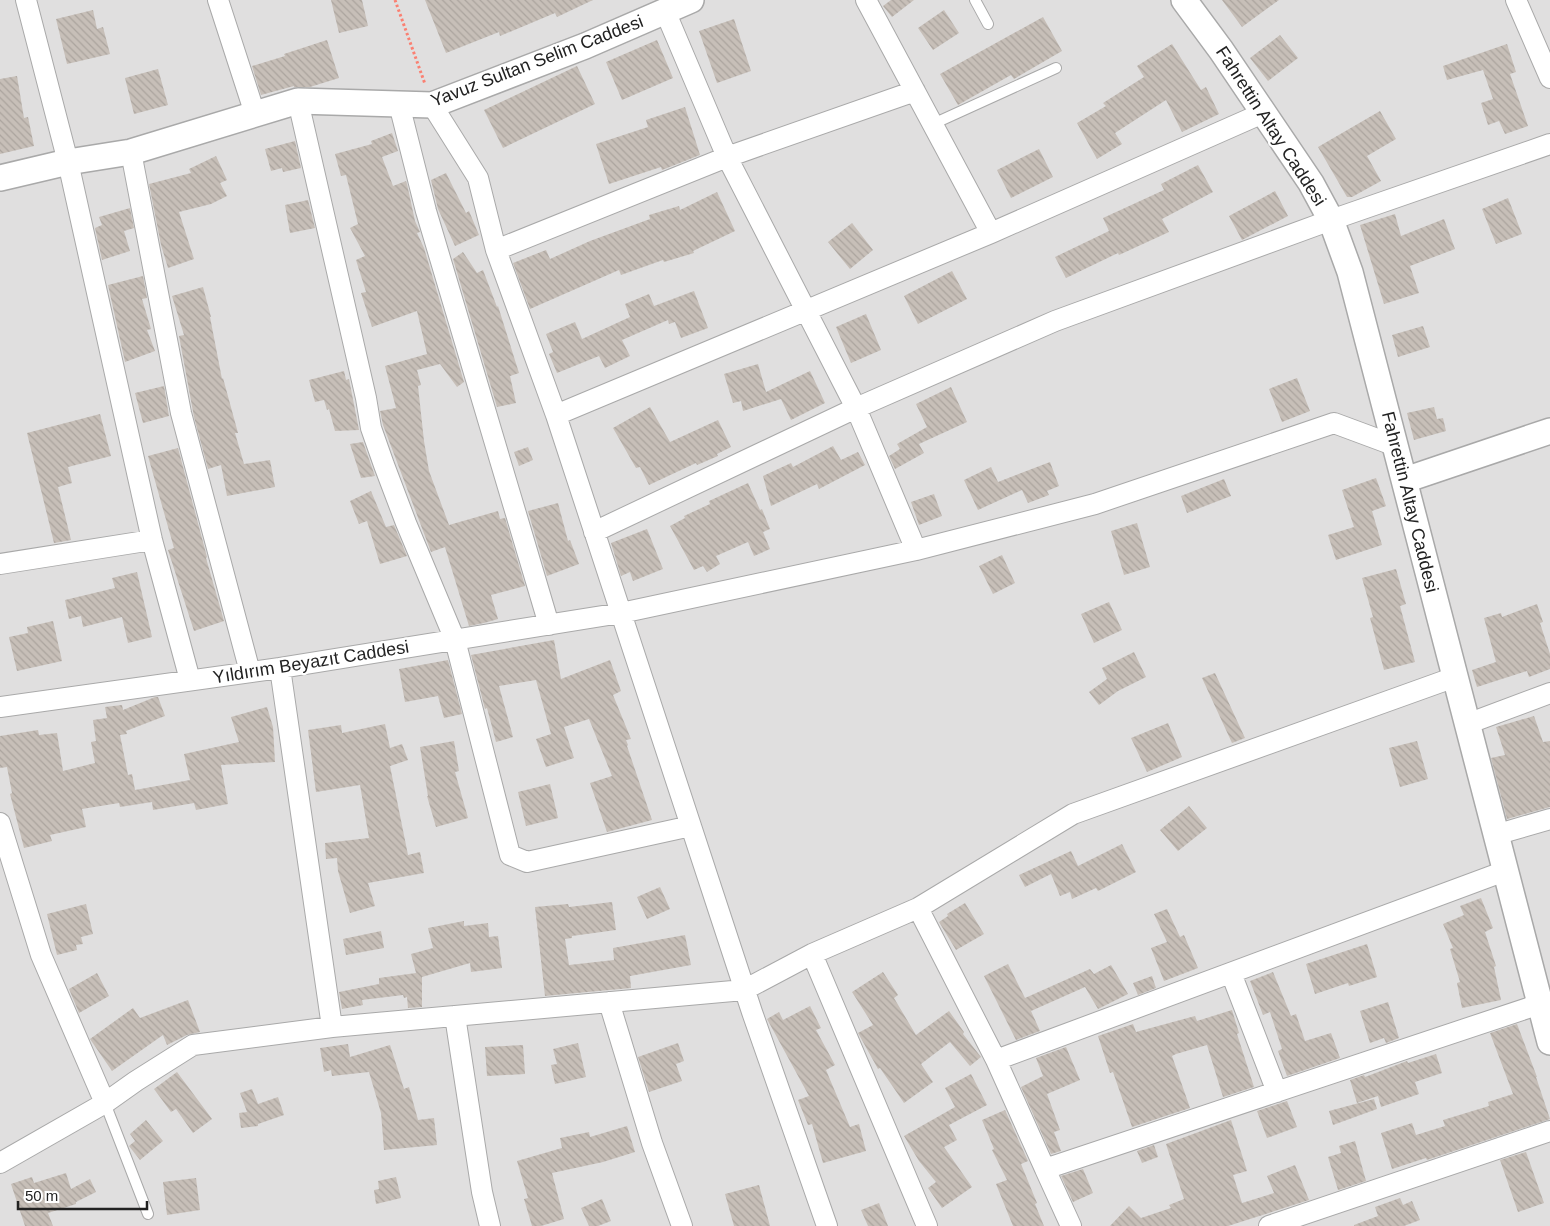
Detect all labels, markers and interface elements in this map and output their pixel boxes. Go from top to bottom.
street label: Yavuz Sultan Selim Caddesi [428,11,646,111]
street label: Fahrettin Altay Caddesi [1212,43,1330,209]
street label: Fahrettin Altay Caddesi [1378,409,1442,595]
street label: Yıldırım Beyazıt Caddesi [212,637,410,687]
scale bar [18,1178,146,1210]
text: 50 m [25,1187,58,1204]

